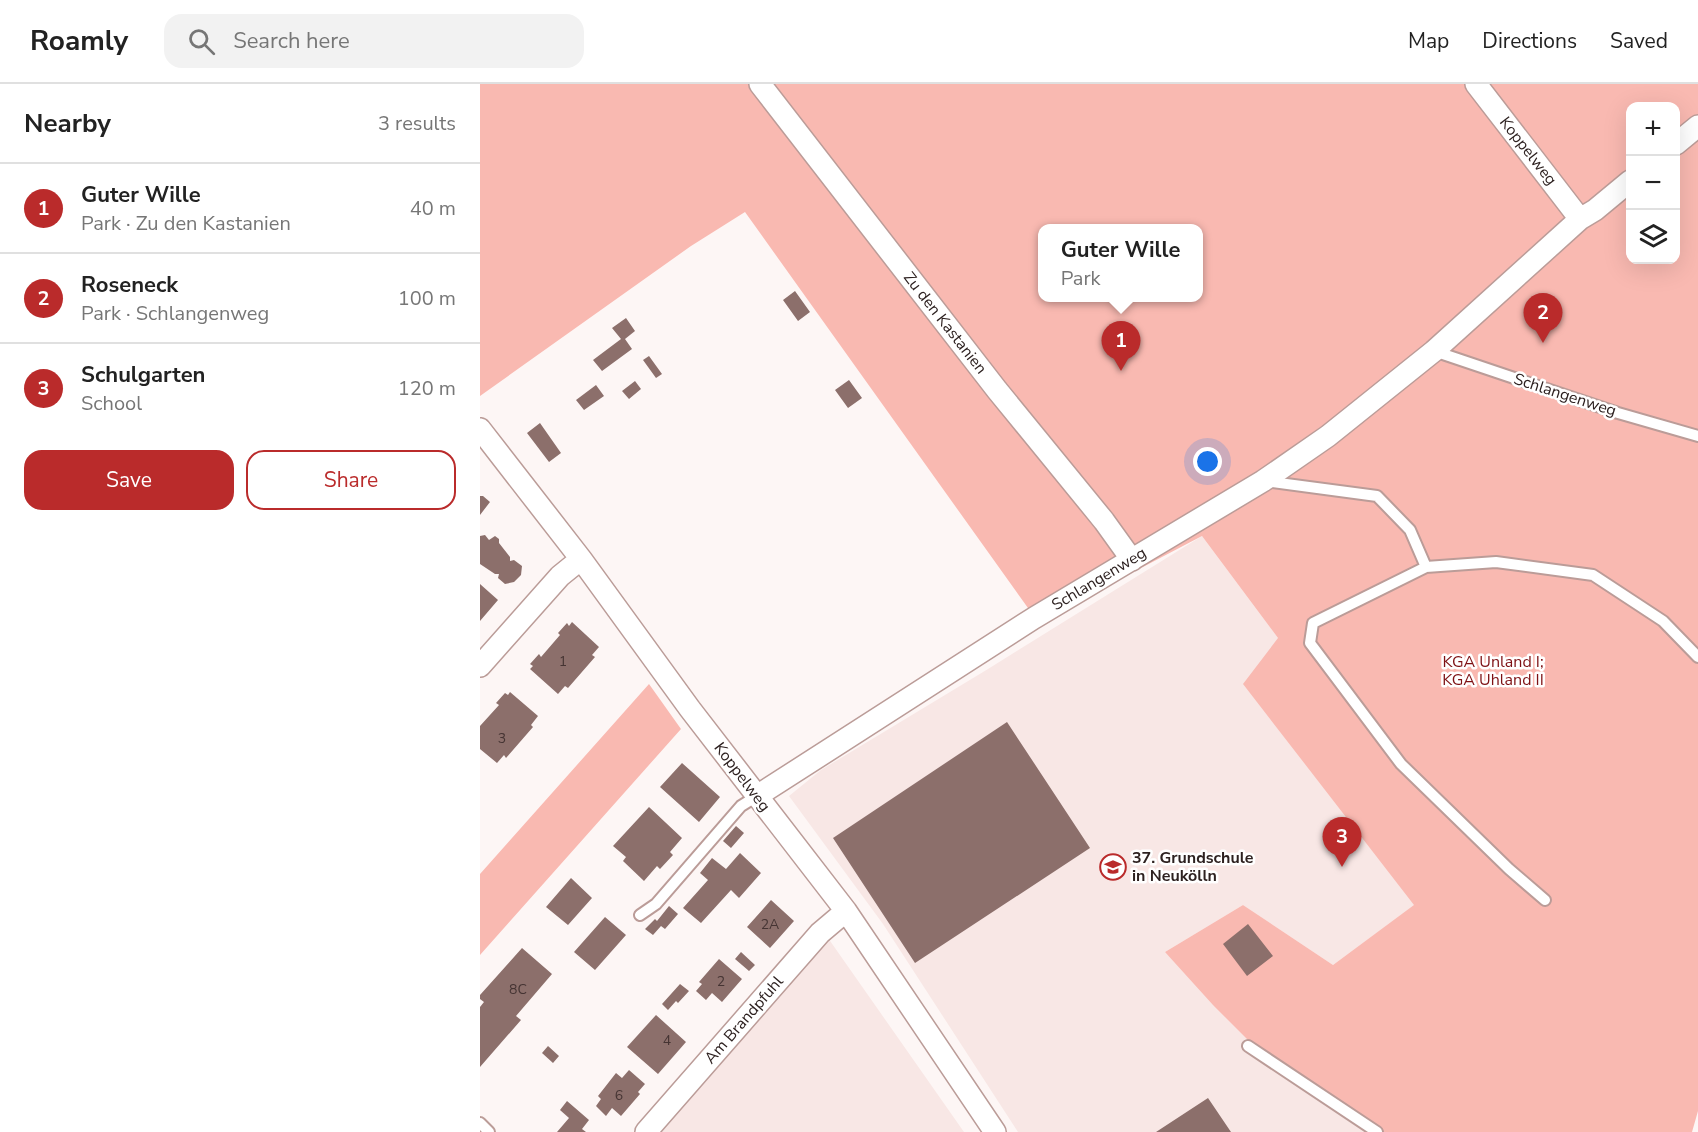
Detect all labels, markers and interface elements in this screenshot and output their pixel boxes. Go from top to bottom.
search box [164,14,584,68]
text: Roamly [30,22,128,60]
icon: search [185,25,218,58]
text: Search here [233,26,350,56]
text: Map [1408,27,1449,55]
text: Directions [1482,27,1577,55]
text: Saved [1610,27,1668,55]
map controls [1626,102,1680,264]
button: + [1626,102,1680,156]
text: Nearby [24,106,111,141]
text: 3 results [378,110,456,137]
street label: Koppelweg [1494,112,1562,190]
button: − [1626,156,1680,210]
text: Guter Wille [81,180,201,210]
text: 1 [38,195,50,222]
text: 40 m [410,195,456,222]
text: Park · Zu den Kastanien [81,210,291,237]
button: layers [1626,210,1680,264]
popup [1038,224,1203,302]
text: Guter Wille [1061,235,1180,265]
text: Park [1061,265,1101,292]
street label: Zu den Kastanien [898,267,992,379]
text: Roseneck [81,270,178,300]
text: 2 [38,285,50,312]
text: 100 m [398,285,456,312]
pin: 2 [1524,294,1562,343]
text: Park · Schlangenweg [81,300,269,327]
pin: 1 [1102,322,1140,371]
text: Schulgarten [81,360,205,390]
street label: Schlangenweg [1511,368,1619,422]
text: 3 [38,375,50,402]
text: 120 m [398,375,456,402]
text: School [81,390,142,417]
your location [1193,447,1222,476]
button: Save [24,450,234,510]
button: Share [246,450,456,510]
street label: Schlangenweg [1048,542,1150,616]
park label: KGA Unland I; KGA Uhland II [1442,651,1544,691]
house number: 1 [559,652,567,671]
house number: 3 [498,729,506,748]
street label: Koppelweg [709,738,775,816]
pin: 3 [1322,818,1362,867]
place label: 37. Grundschule in Neukölln [1132,847,1254,887]
school or university icon: 37. Grundschule in Neukölln [1098,852,1128,882]
house number: 2A [761,915,779,934]
street label: Am Brandpfuhl [700,971,789,1069]
house number: 2 [717,972,725,991]
house number: 8C [509,980,527,999]
house number: 4 [663,1031,671,1050]
house number: 6 [615,1086,623,1105]

